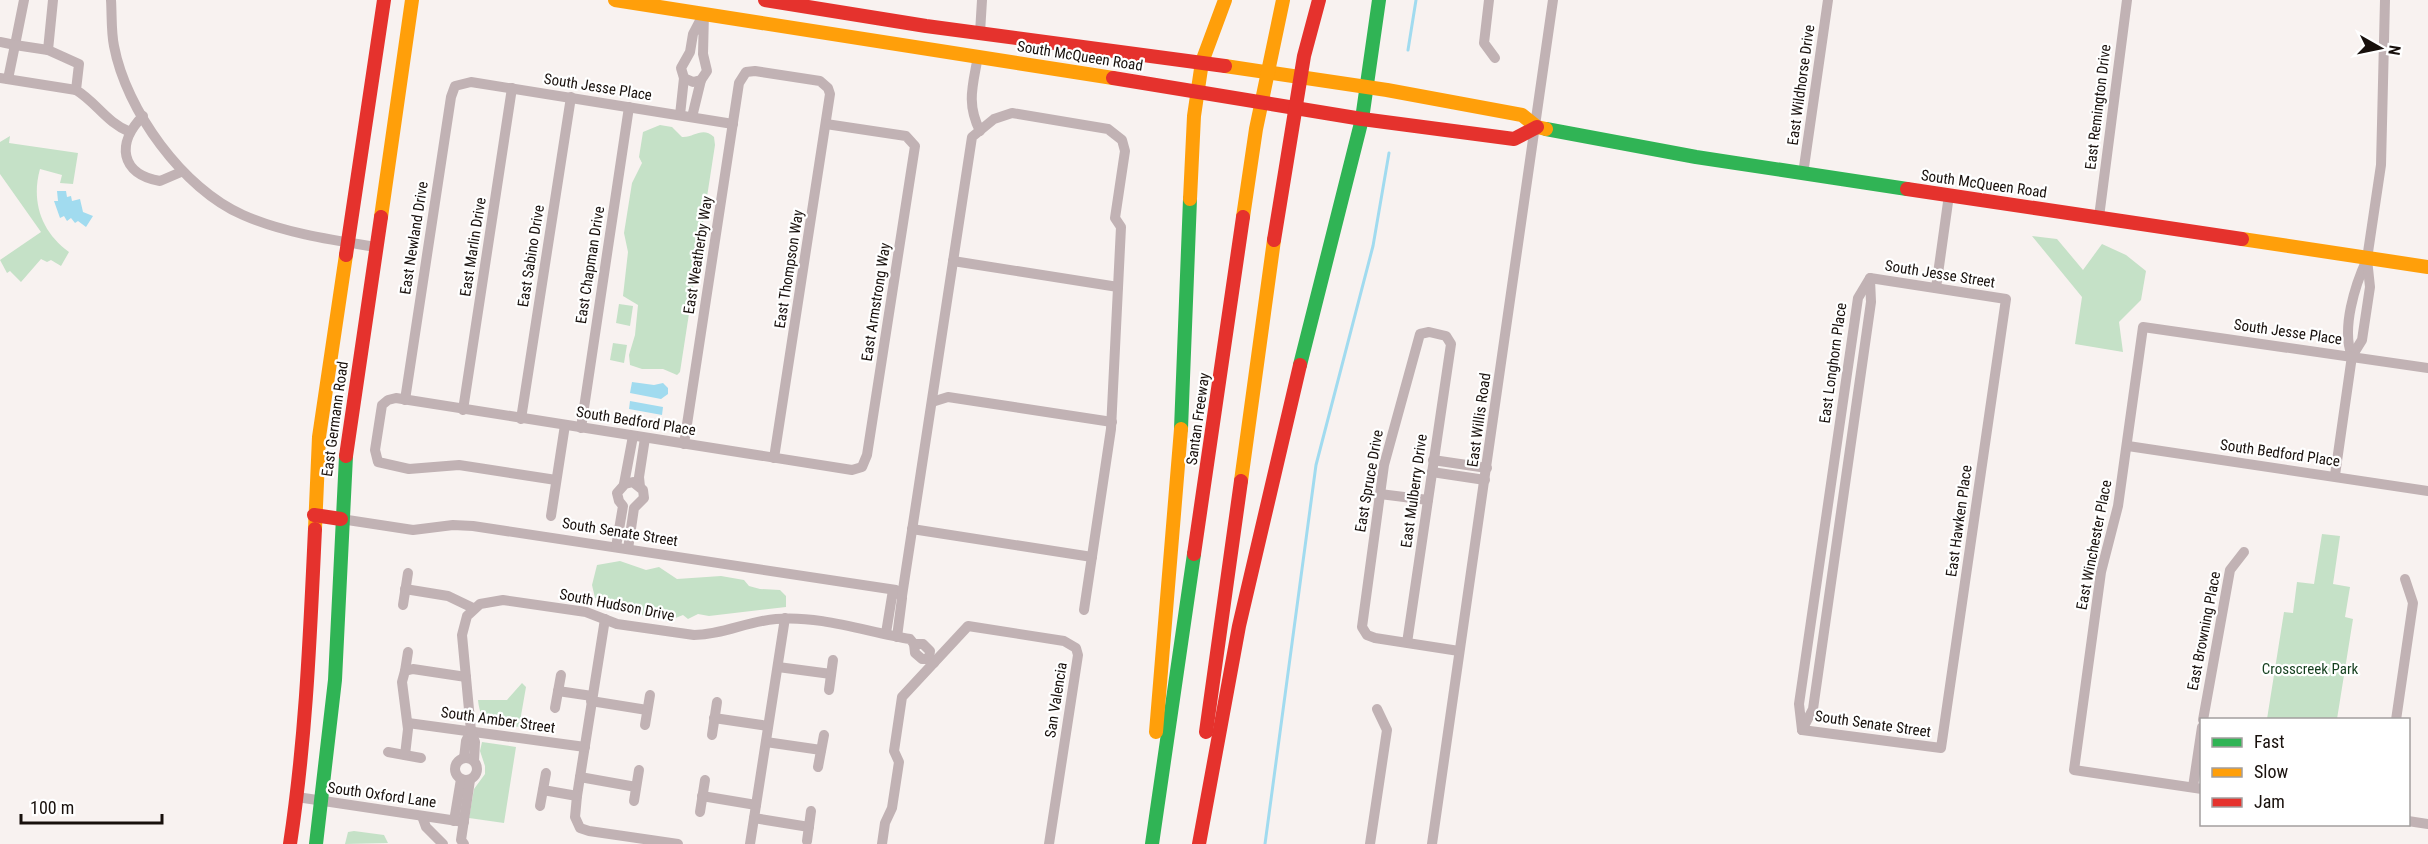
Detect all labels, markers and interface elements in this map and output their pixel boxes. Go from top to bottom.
north arrow [2350,18,2410,78]
street label: East Wildhorse Drive [1784,23,1818,147]
street label: South McQueen Road [1016,37,1144,75]
street label: East Remington Drive [2081,43,2115,171]
text: N [2384,44,2404,57]
street label: South Jesse Place [543,70,653,104]
street label: South McQueen Road [1920,166,2048,202]
street label: East Newland Drive [396,180,432,296]
street label: East Weatherby Way [680,195,716,315]
street label: East Marlin Drive [456,196,490,298]
street label: East Sabino Drive [514,204,548,308]
street label: East Chapman Drive [572,205,608,325]
street label: East Thompson Way [771,208,807,330]
street label: East Armstrong Way [858,241,894,363]
street label: South Jesse Street [1884,256,1996,292]
street label: East Longhorn Place [1816,302,1850,424]
street label: South Jesse Place [2233,316,2343,348]
street label: East Germann Road [318,360,352,478]
street label: Santan Freeway [1183,372,1213,466]
street label: East Willis Road [1463,372,1495,468]
street label: South Bedford Place [575,403,697,439]
street label: East Spruce Drive [1351,428,1387,534]
street label: East Mulberry Drive [1397,433,1431,549]
street label: South Bedford Place [2219,436,2341,470]
street label: East Hawken Place [1942,464,1976,578]
street label: East Winchester Place [2073,479,2115,611]
street label: South Senate Street [561,514,679,550]
street label: East Browning Place [2184,570,2224,692]
street label: South Hudson Drive [558,585,676,625]
park label: Crosscreek Park [2262,660,2358,678]
street label: San Valencia [1041,661,1071,739]
street label: South Amber Street [440,703,556,737]
street label: South Senate Street [1814,707,1932,741]
legend [2200,718,2410,826]
text: Fast [2254,731,2285,752]
text: Slow [2254,761,2289,782]
street label: South Oxford Lane [327,778,437,812]
scale bar [21,787,162,825]
text: Jam [2254,791,2285,812]
text: 100 m [30,797,74,818]

